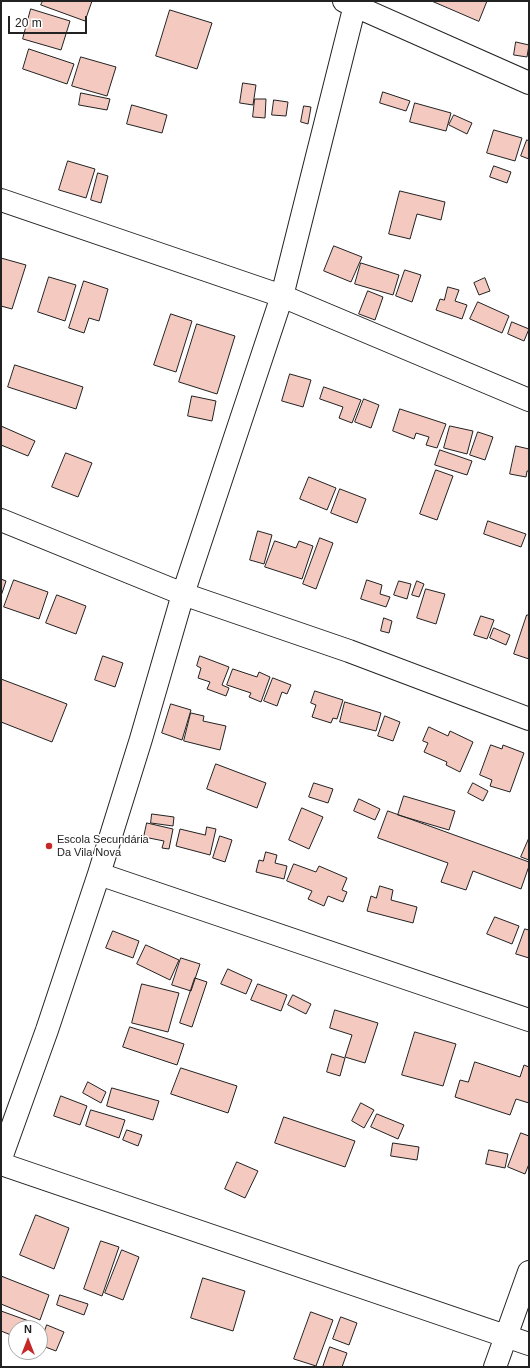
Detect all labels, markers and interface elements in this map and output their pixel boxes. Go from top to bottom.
scale bar [10,8,89,34]
text: 20 m [15,16,42,30]
place label: Escola Secundária Da Vila Nova [57,833,149,859]
marker: Escola Secundária Da Vila Nova [44,841,54,851]
north arrow [8,1320,48,1360]
text: N [24,1323,32,1335]

